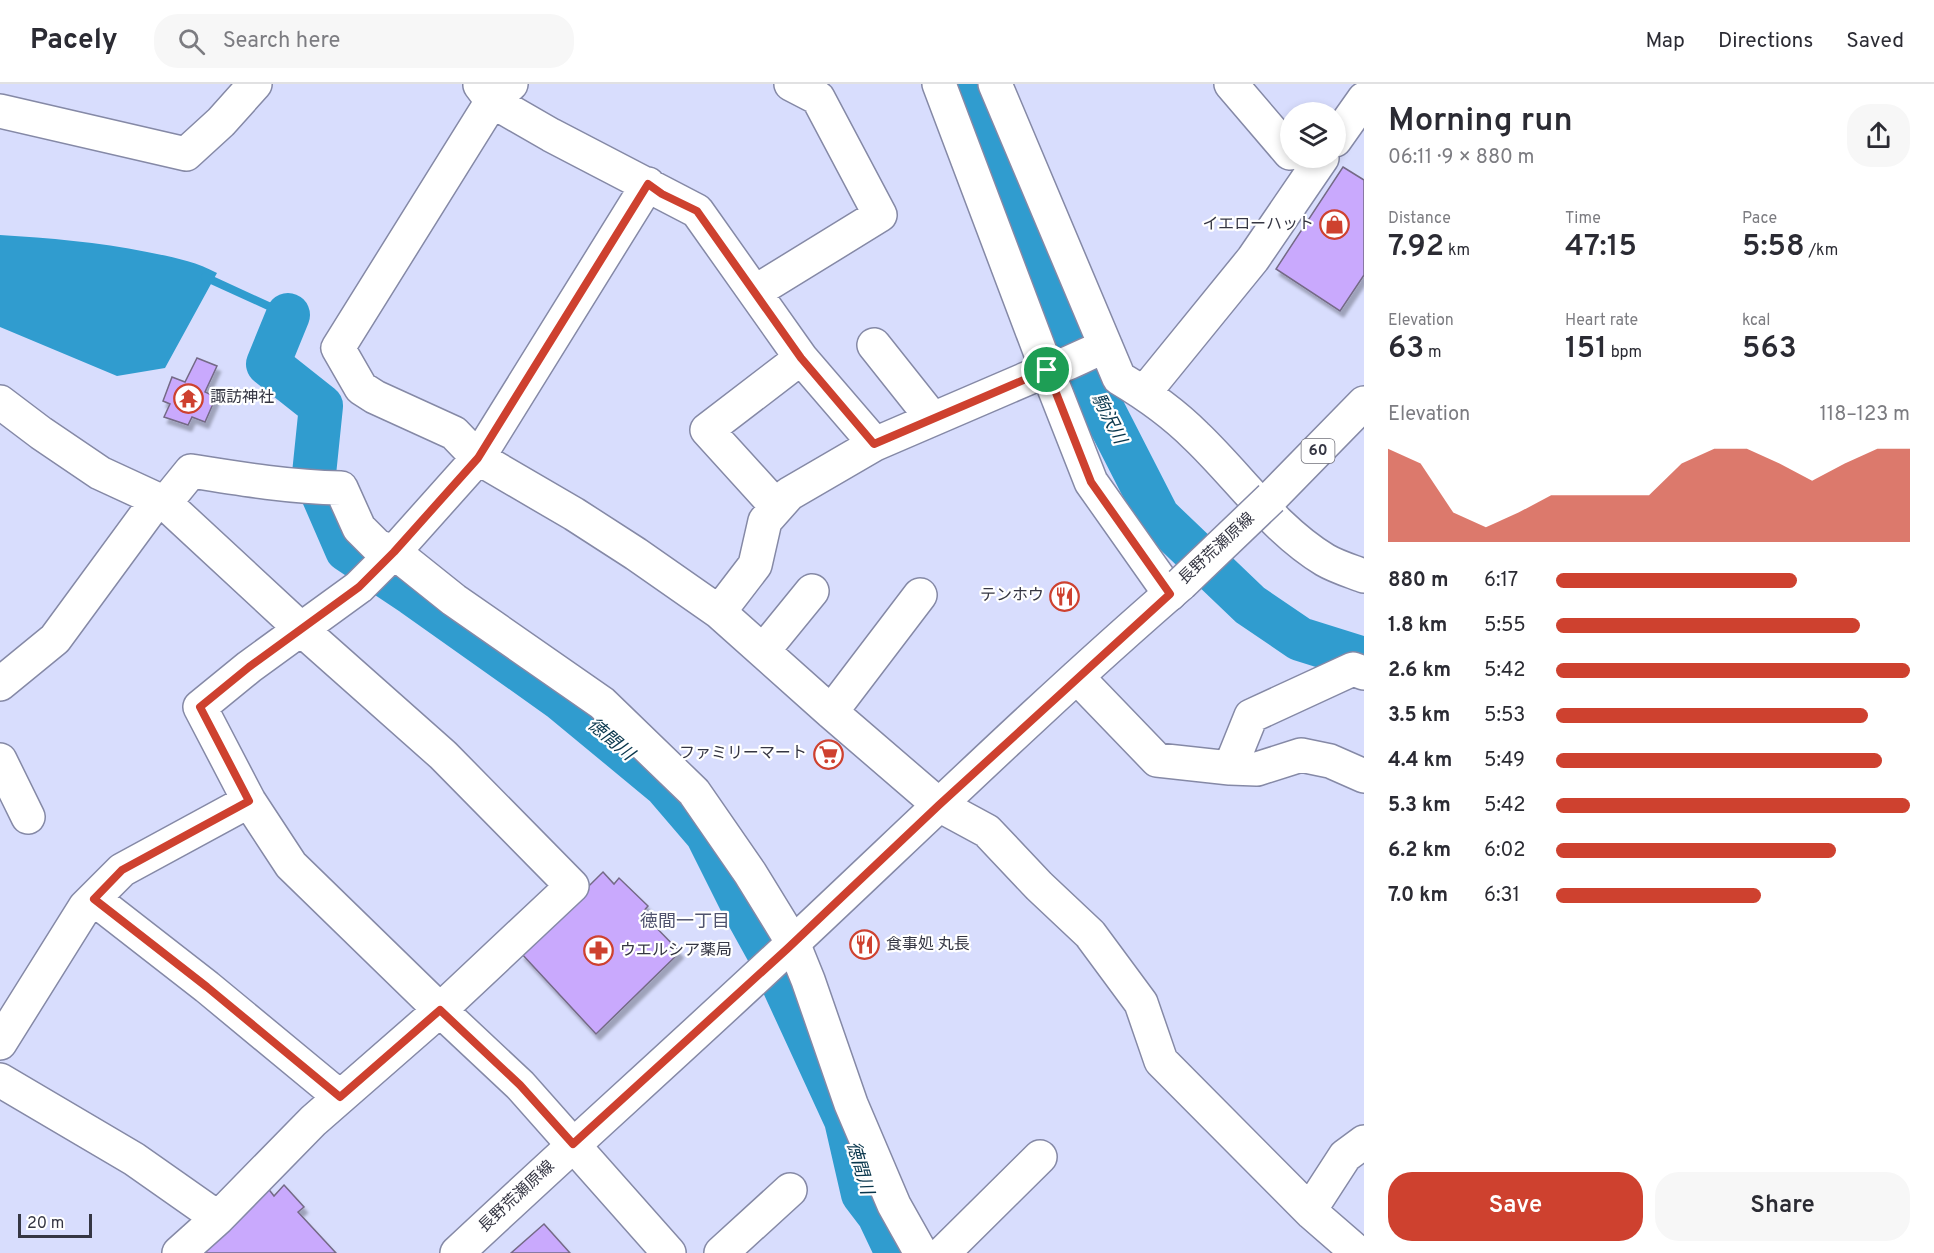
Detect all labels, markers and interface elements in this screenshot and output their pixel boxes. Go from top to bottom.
search box [154,14,574,68]
text: Pacely [30,23,118,59]
icon: search [175,25,208,58]
text: Search here [223,28,340,55]
text: Map [1645,28,1685,55]
text: Directions [1718,28,1813,55]
text: Saved [1846,28,1904,55]
text: Morning run [1388,101,1573,143]
map controls [1280,102,1346,168]
button: layers [1280,102,1346,168]
button: share [1847,104,1910,167]
text: 06:11 · 9 × 880 m [1388,145,1535,171]
shop icon: イエローハット [1319,209,1351,241]
text: Distance [1388,209,1451,229]
text: Time [1565,209,1601,229]
text: Pace [1742,209,1777,229]
place label: イエローハット [1202,215,1314,235]
text: 7.92 [1388,229,1444,266]
text: 47:15 [1565,229,1637,266]
text: 5:58 [1742,229,1805,266]
text: km [1444,241,1470,261]
text: /km [1805,241,1838,261]
text: Elevation [1388,311,1454,331]
text: Heart rate [1565,311,1638,331]
text: kcal [1742,311,1770,331]
text: 63 [1388,331,1424,368]
text: 151 [1565,331,1607,368]
text: 563 [1742,331,1797,368]
text: m [1424,343,1442,363]
text: bpm [1607,343,1642,363]
pin [1021,344,1072,395]
icon: arrive [1030,353,1063,386]
temple icon: 諏訪神社 [173,382,205,414]
place label: 諏訪神社 [210,388,274,408]
water label: 駒沢川 [1085,390,1131,450]
text: Elevation [1388,402,1470,428]
text: 118–123 m [1819,402,1910,428]
road number: 60 [1302,439,1334,463]
street label: 長野荒瀬原線 [1175,509,1259,589]
text: 880 m [1388,568,1449,594]
text: 6:17 [1484,568,1518,594]
restaurant icon: テンホウ [1049,580,1081,612]
place label: テンホウ [980,586,1044,606]
text: 1.8 km [1388,613,1447,639]
text: 5:55 [1484,613,1526,639]
text: 2.6 km [1388,658,1451,684]
text: 5:42 [1484,658,1526,684]
text: 3.5 km [1388,703,1450,729]
text: 5:53 [1484,703,1525,729]
water label: 徳間川 [582,714,640,767]
supermarket icon: ファミリーマート [812,738,844,770]
place label: ファミリーマート [679,744,807,764]
text: 4.4 km [1388,748,1452,774]
text: 5:49 [1484,748,1525,774]
text: 5.3 km [1388,793,1451,819]
text: 5:42 [1484,793,1526,819]
text: 6.2 km [1388,838,1451,864]
text: 6:02 [1484,838,1526,864]
text: 7.0 km [1388,883,1448,909]
text: 6:31 [1484,883,1520,909]
district label: 徳間一丁目 [640,911,730,934]
restaurant icon: 食事処 丸長 [849,929,881,961]
pharmacy icon: ウエルシア薬局 [583,935,615,967]
place label: 食事処 丸長 [886,935,970,955]
place label: ウエルシア薬局 [620,941,732,961]
water label: 徳間川 [841,1139,878,1199]
street label: 長野荒瀬原線 [475,1157,559,1237]
button: Save [1388,1172,1643,1241]
button: Share [1655,1172,1910,1241]
scale bar [18,1211,92,1238]
text: 20 m [27,1214,64,1234]

